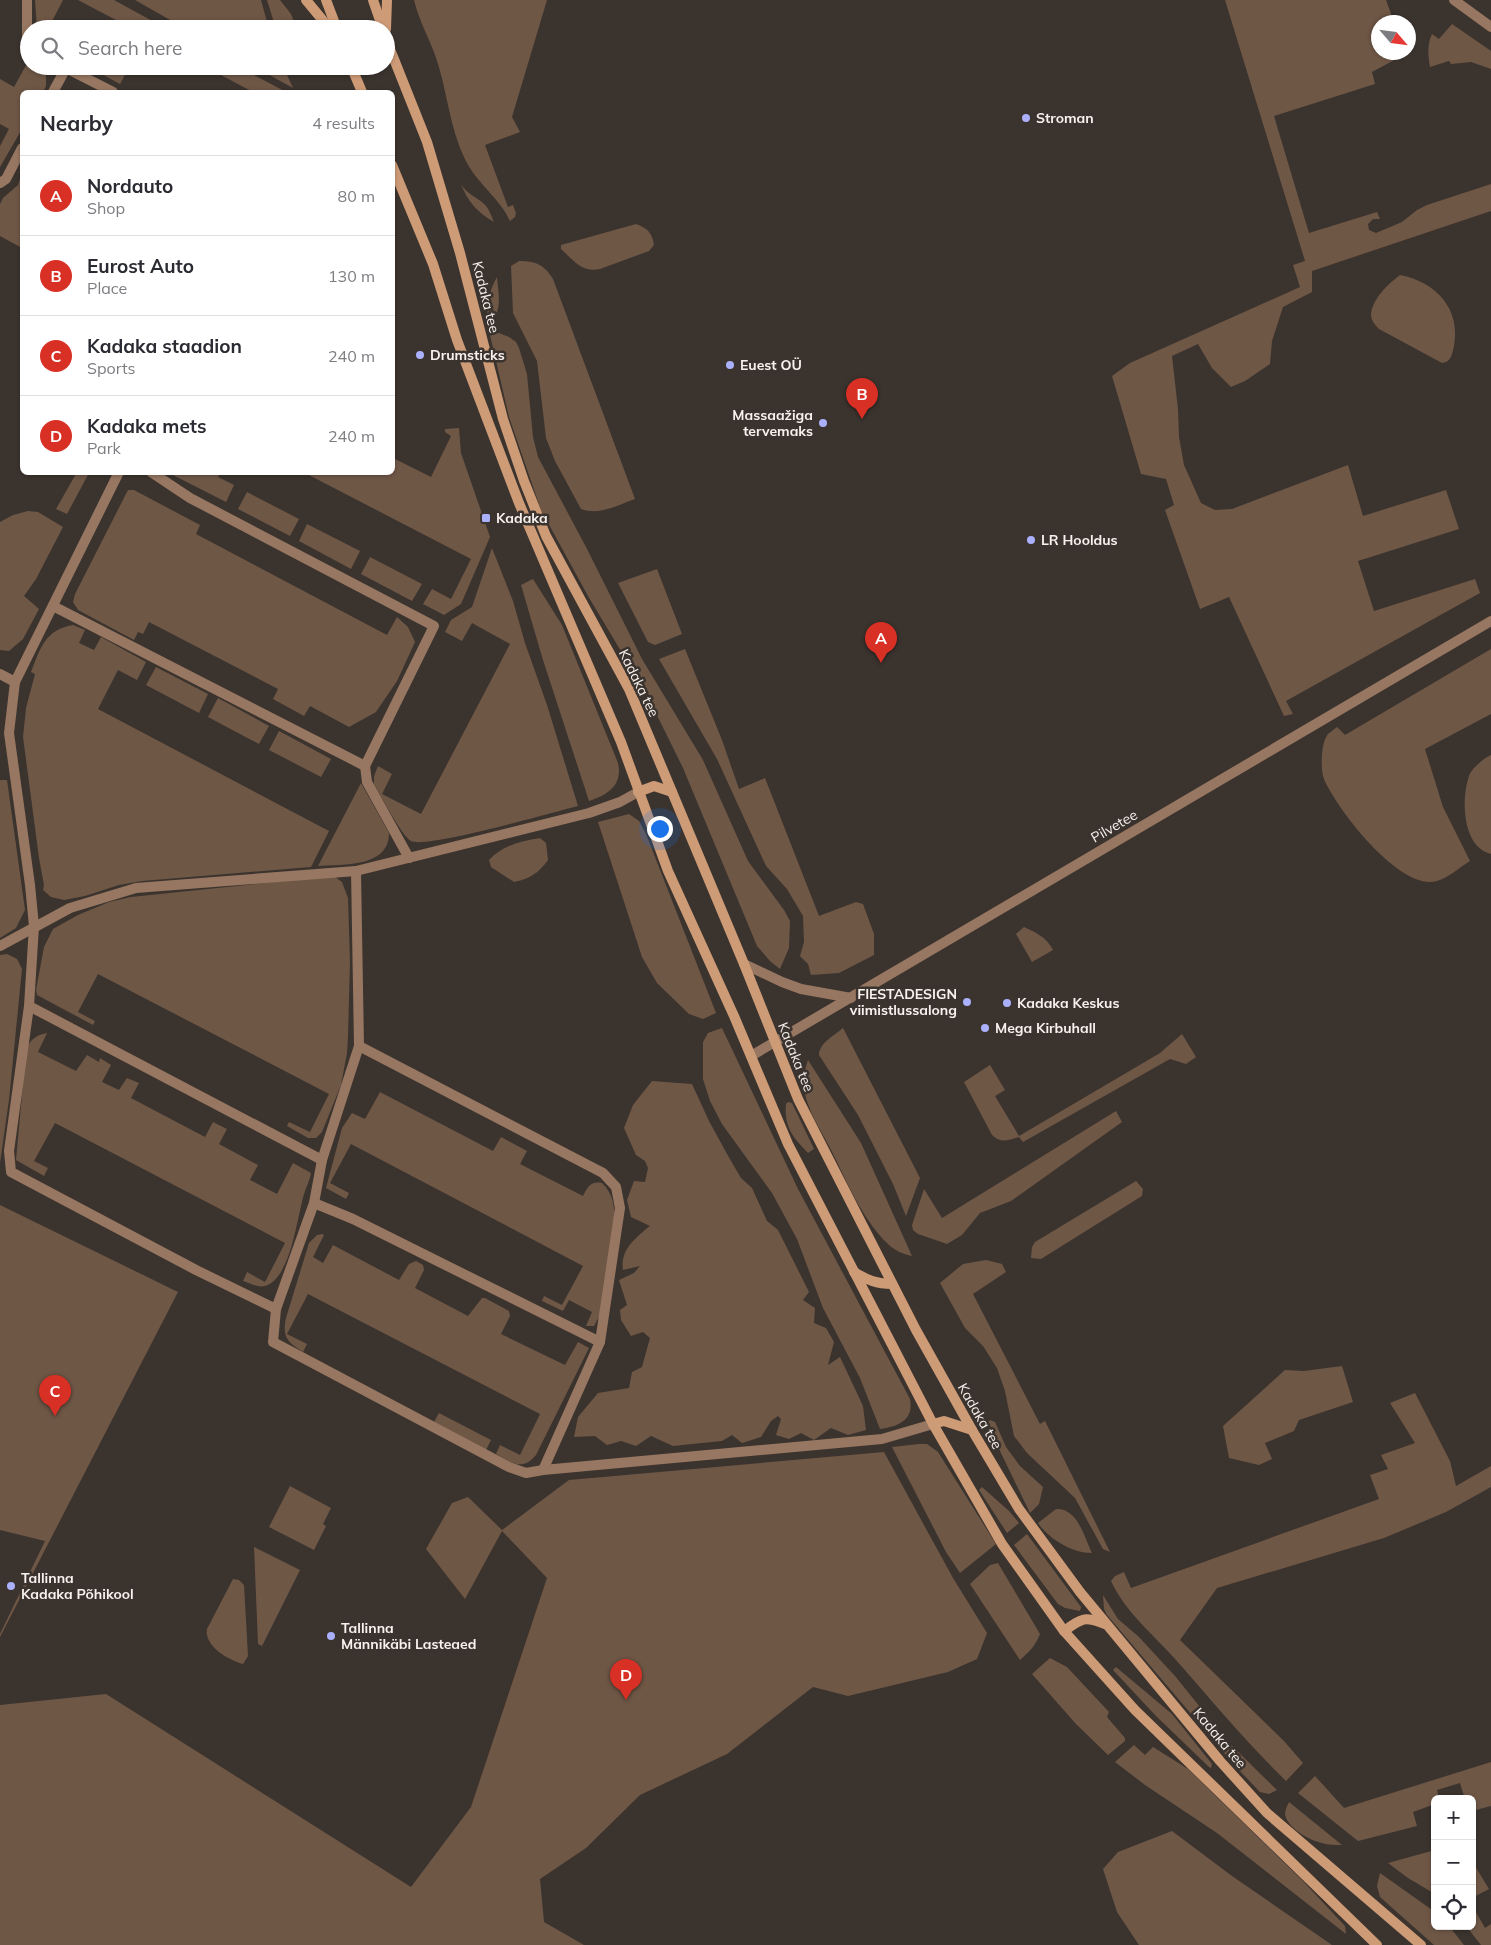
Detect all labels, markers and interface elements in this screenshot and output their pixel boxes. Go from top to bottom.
north arrow [1371,15,1416,60]
search box [20,20,395,75]
icon: search [38,34,66,62]
text: Search here [78,36,182,60]
place label: Stroman [1036,109,1094,127]
text: Nearby [40,110,113,136]
marker: Stroman [1020,112,1032,124]
text: 4 results [312,113,375,133]
text: Nordauto [87,174,173,198]
text: A [50,186,62,206]
text: 80 m [338,186,375,206]
text: Shop [87,198,125,218]
text: Eurost Auto [87,254,194,278]
street label: Kadaka tee [468,259,504,335]
text: B [50,266,62,286]
text: 130 m [328,266,375,286]
text: Place [87,278,127,298]
text: Kadaka staadion [87,334,242,358]
text: C [51,346,61,366]
text: 240 m [328,346,375,366]
place label: Drumsticks [430,346,505,364]
marker: Drumsticks [414,349,426,361]
place label: Euest OÜ [740,356,802,374]
text: Sports [87,358,135,378]
marker: Euest OÜ [724,359,736,371]
pin: B [846,378,878,419]
place label: Massaažiga tervemaks [732,406,813,440]
text: Kadaka mets [87,414,207,438]
marker: Massaažiga tervemaks [817,417,829,429]
text: D [50,426,62,446]
text: 240 m [328,426,375,446]
text: Park [87,438,121,458]
place label: Kadaka [496,509,548,527]
marker: Kadaka [480,512,492,524]
place label: LR Hooldus [1041,531,1118,549]
marker: LR Hooldus [1025,534,1037,546]
pin: A [865,622,897,663]
street label: Kadaka tee [615,646,663,720]
street label: Pilvetee [1088,806,1140,846]
your location [647,816,673,842]
place label: FIESTADESIGN viimistlussalong [849,985,957,1019]
place label: Kadaka Keskus [1017,994,1119,1012]
marker: FIESTADESIGN viimistlussalong [961,996,973,1008]
marker: Kadaka Keskus [1001,997,1013,1009]
place label: Mega Kirbuhall [995,1019,1096,1037]
street label: Kadaka tee [774,1020,818,1094]
marker: Mega Kirbuhall [979,1022,991,1034]
pin: C [39,1375,71,1416]
street label: Kadaka tee [954,1380,1006,1452]
place label: Tallinna Kadaka Põhikool [21,1569,134,1603]
marker: Tallinna Kadaka Põhikool [5,1580,17,1592]
place label: Tallinna Männikäbi Lasteaed [341,1619,476,1653]
marker: Tallinna Männikäbi Lasteaed [325,1630,337,1642]
pin: D [610,1659,642,1700]
street label: Kadaka tee [1190,1704,1250,1772]
map controls [1431,1795,1476,1930]
button: + [1431,1795,1476,1840]
button: − [1431,1840,1476,1885]
button: locate [1431,1885,1476,1930]

